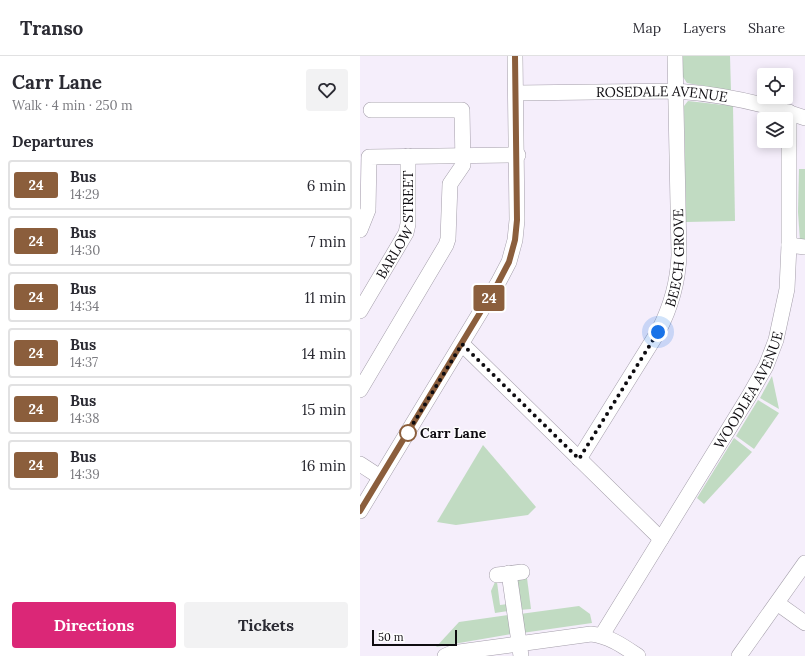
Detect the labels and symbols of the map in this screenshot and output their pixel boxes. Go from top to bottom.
street label: ROSEDALE AVENUE [596,82,729,106]
street label: BARLOW STREET [372,171,418,282]
street label: BEECH GROVE [661,208,688,309]
line badge: 24 [471,285,507,311]
your location [648,322,668,342]
street label: WOODLEA AVENUE [710,329,787,452]
marker: Carr Lane [399,424,417,442]
place label: Carr Lane [420,424,487,442]
scale bar [372,628,457,647]

